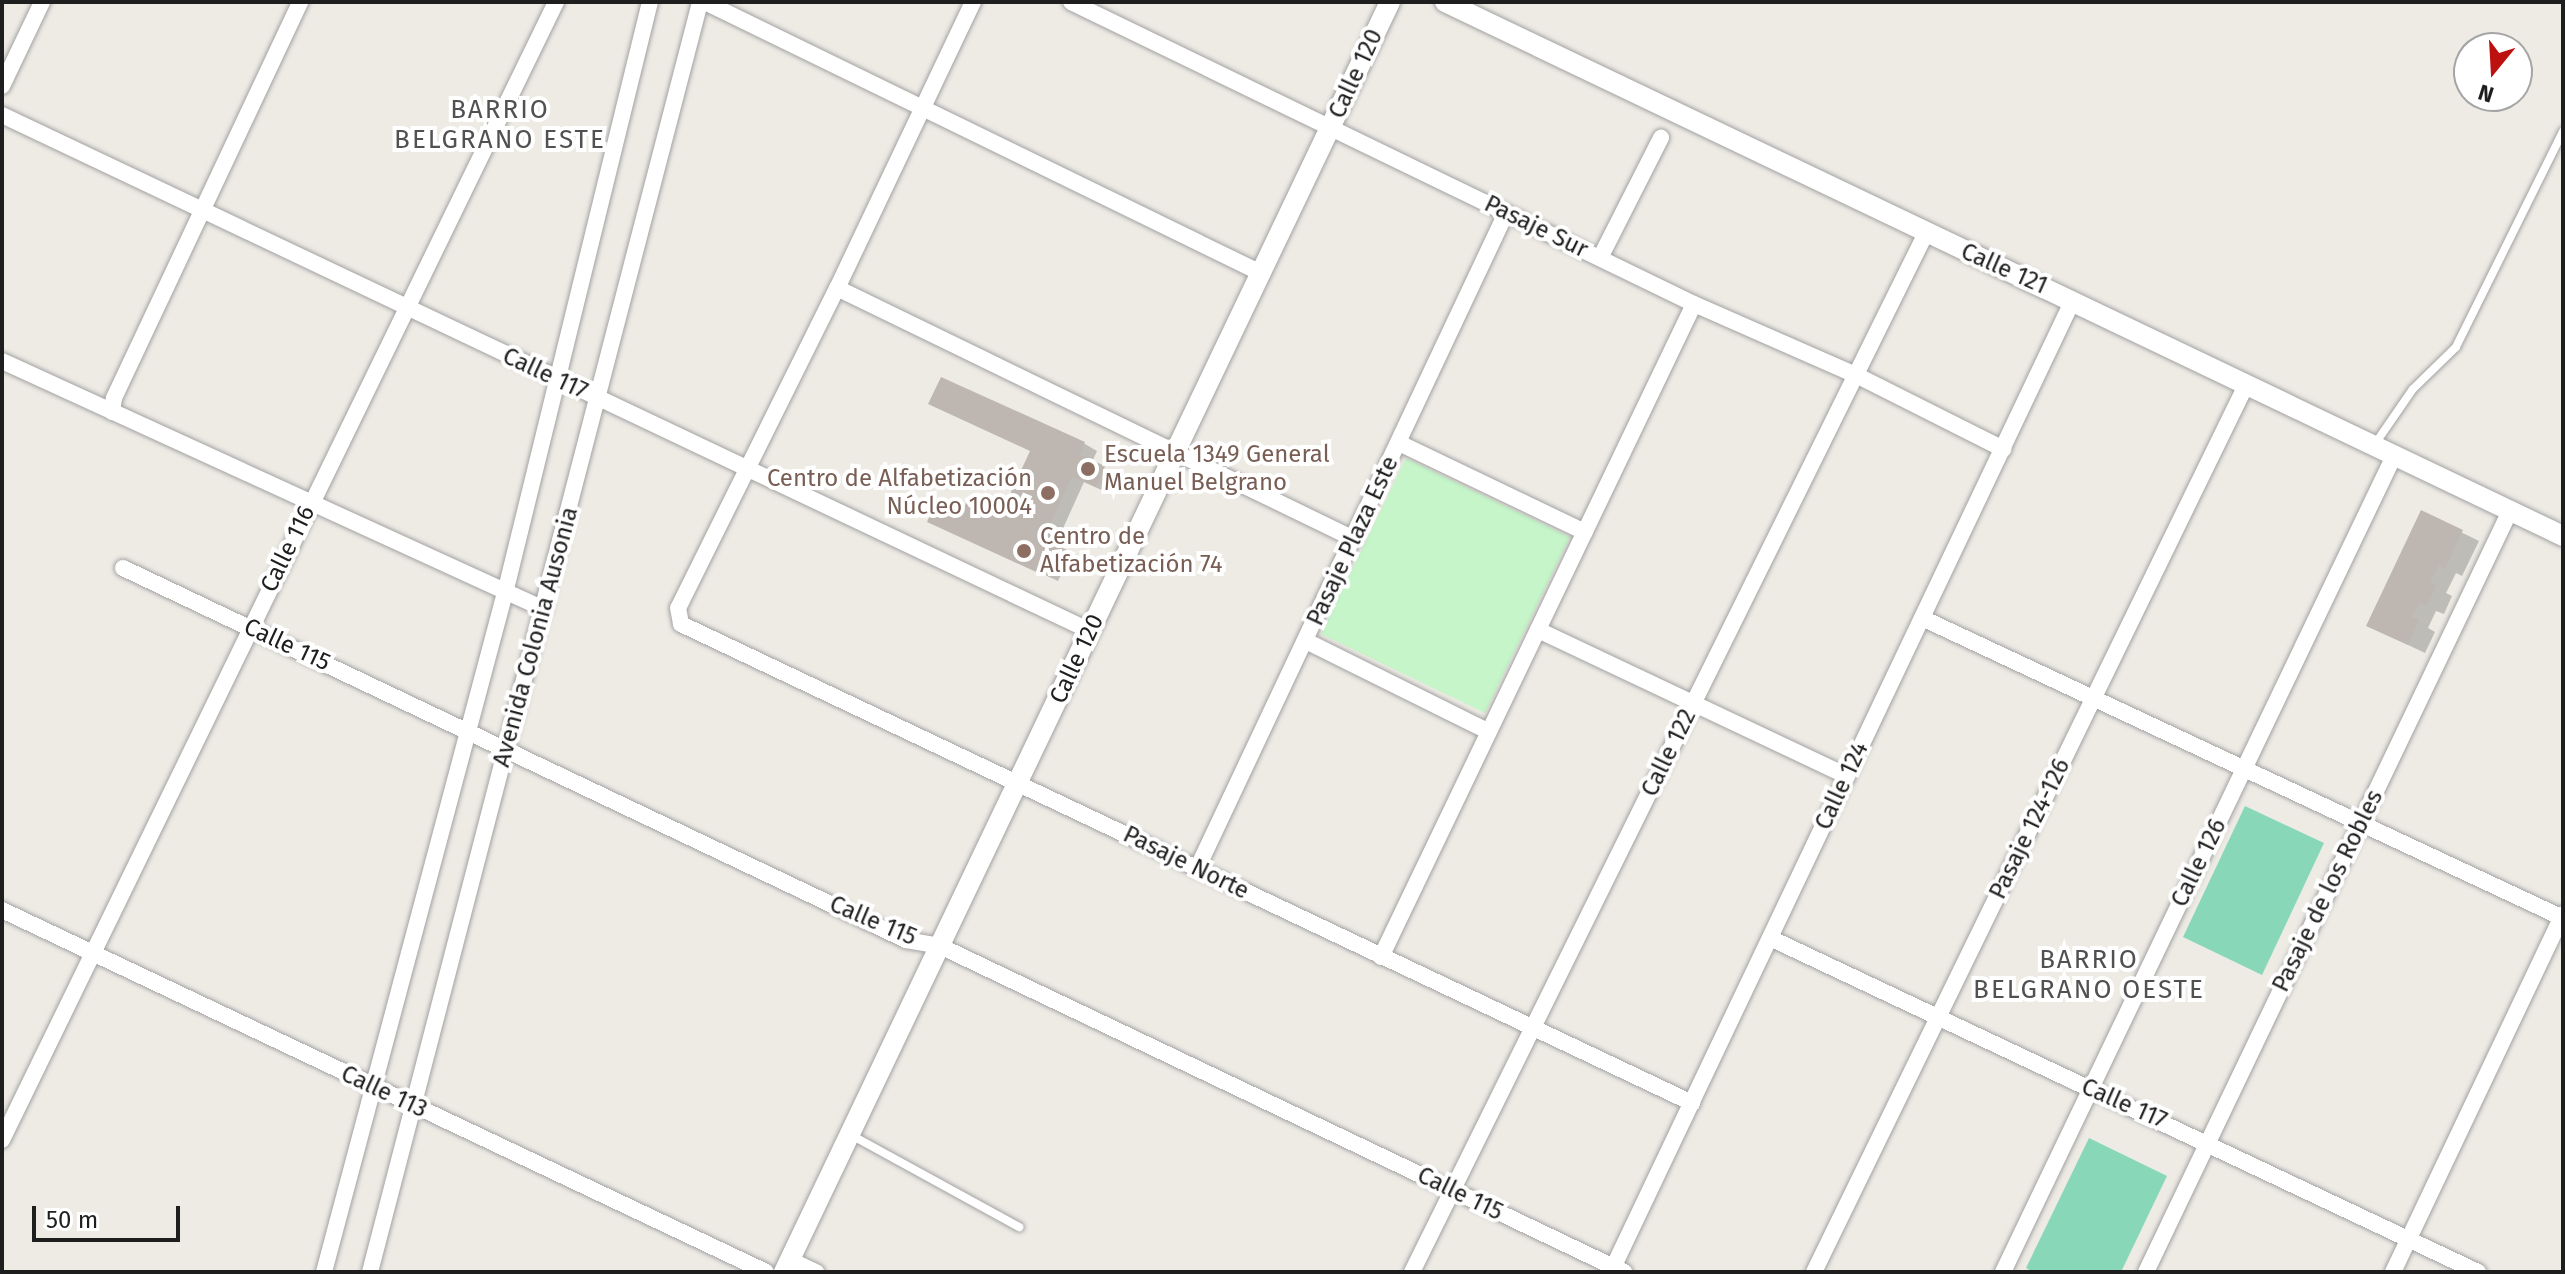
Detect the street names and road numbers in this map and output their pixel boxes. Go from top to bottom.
street label: Calle 120 [1323,25,1389,123]
street label: Pasaje Sur [1479,190,1593,264]
street label: Calle 121 [1956,237,2052,301]
street label: Calle 117 [498,342,592,406]
street label: Pasaje Plaza Este [1301,452,1405,630]
street label: Calle 116 [255,501,321,597]
street label: Avenida Colonia Ausonia [487,504,585,770]
street label: Calle 120 [1044,610,1110,708]
street label: Calle 115 [239,613,335,677]
street label: Calle 122 [1636,705,1702,801]
street label: Calle 124 [1809,737,1875,835]
street label: Pasaje 124-126 [1984,754,2076,904]
street label: Pasaje de los Robles [2267,785,2389,997]
street label: Calle 126 [2165,814,2233,912]
street label: Pasaje Norte [1118,820,1254,906]
street label: Calle 115 [825,890,921,952]
street label: Calle 113 [336,1060,432,1124]
street label: Calle 117 [2077,1072,2171,1136]
street label: Calle 115 [1412,1161,1508,1227]

